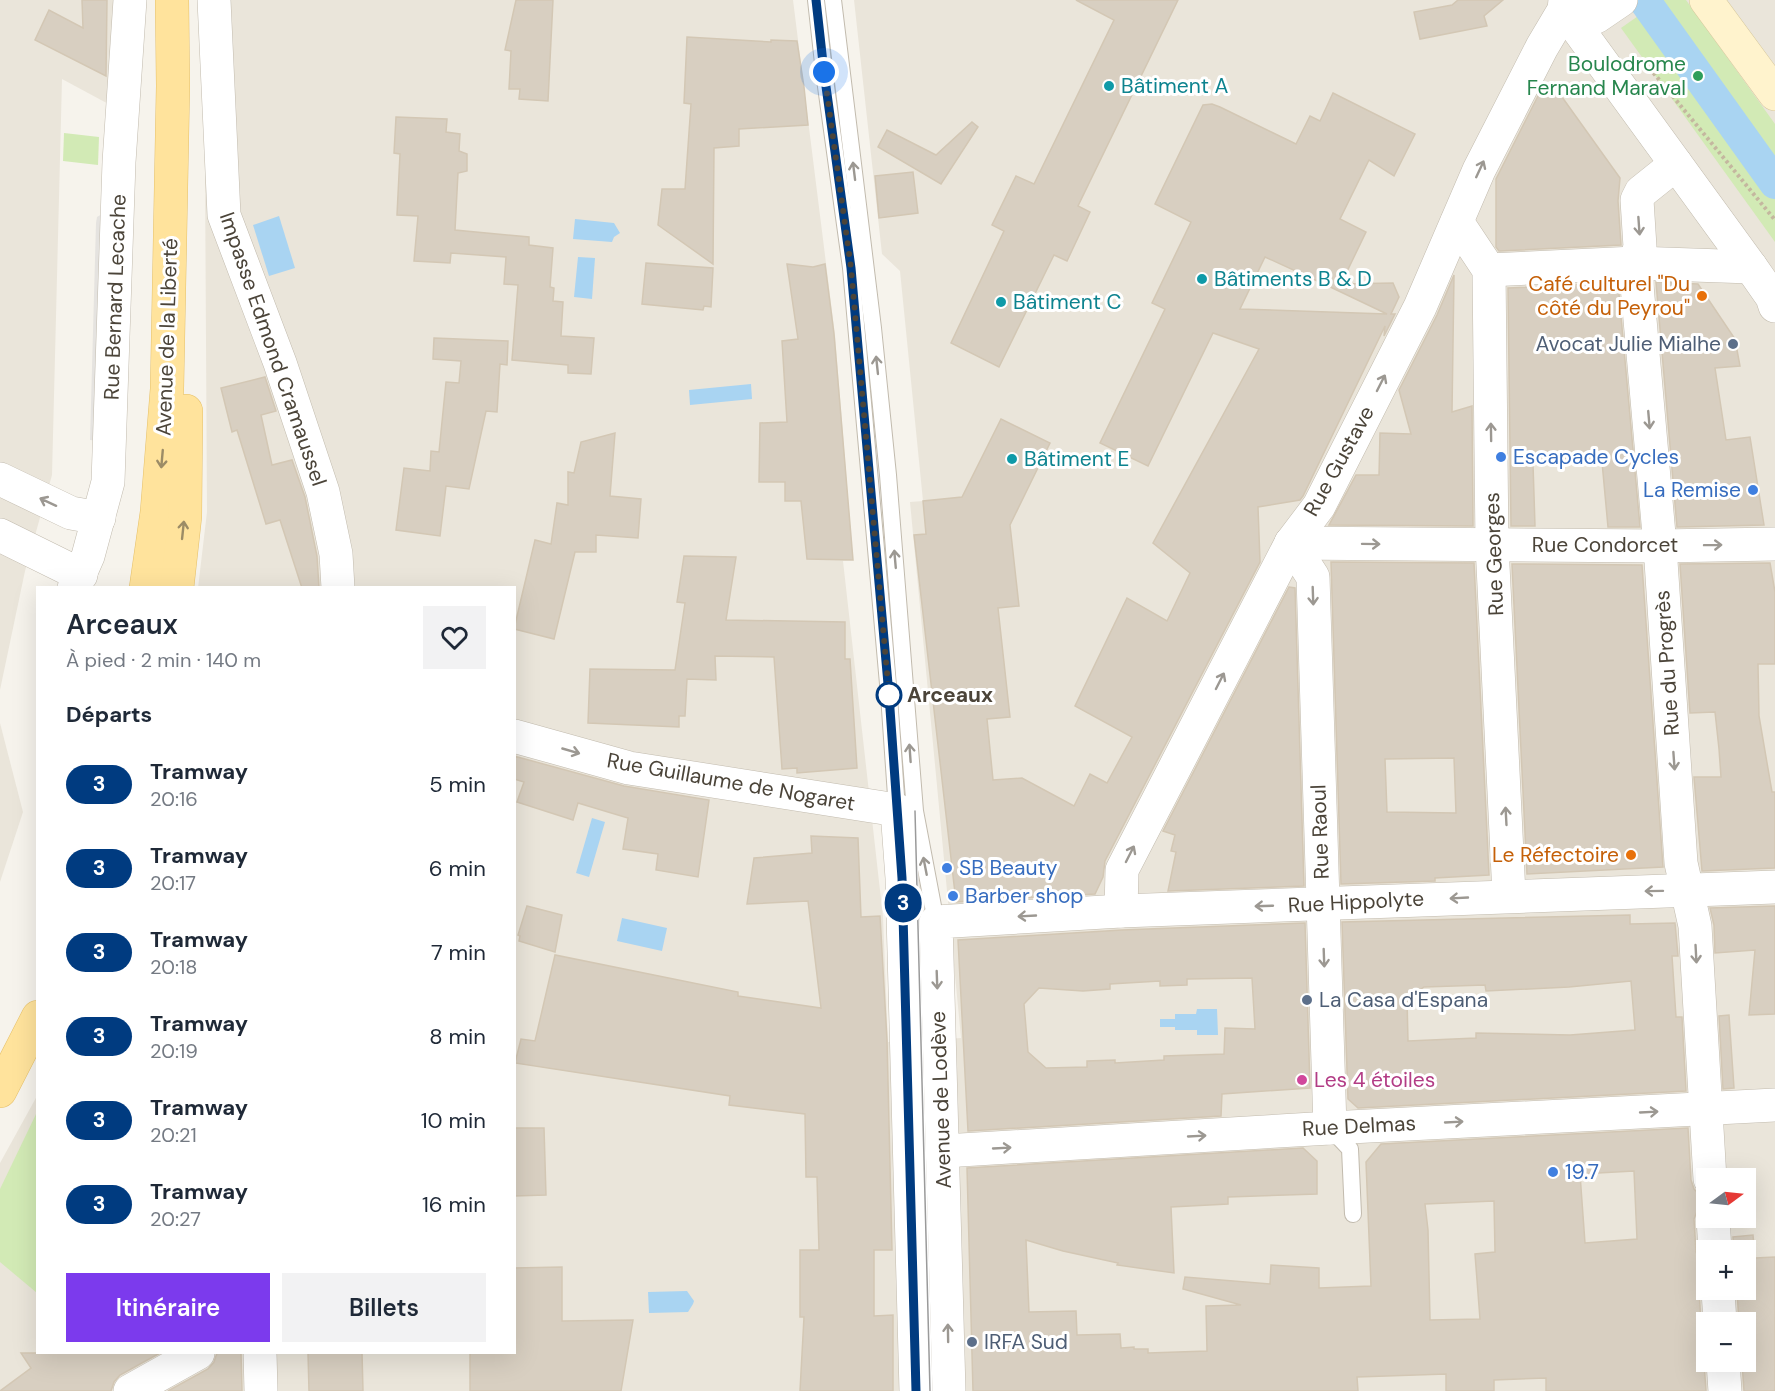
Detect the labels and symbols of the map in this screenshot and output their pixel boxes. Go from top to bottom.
place label: Boulodrome Fernand Maraval [1527,50,1686,102]
your location [809,57,839,87]
marker: Boulodrome Fernand Maraval [1691,69,1705,83]
place label: Bâtiment A [1121,72,1229,100]
marker: Bâtiment A [1102,79,1116,93]
one-way arrow [1474,160,1486,178]
one-way arrow [849,161,860,181]
street label: Rue Bernard Lecache [97,194,133,400]
street label: Impasse Edmond Cramaussel [213,208,333,490]
one-way arrow [1634,215,1645,235]
street label: Avenue de la Liberté [150,237,184,436]
place label: Bâtiments B & D [1214,265,1372,293]
place label: Café culturel "Du côté du Peyrou" [1528,270,1690,322]
marker: Bâtiments B & D [1195,272,1209,286]
place label: Bâtiment C [1013,288,1122,316]
marker: Café culturel "Du côté du Peyrou" [1695,289,1709,303]
marker: Bâtiment C [994,295,1008,309]
place label: Avocat Julie Mialhe [1536,330,1721,358]
marker: Avocat Julie Mialhe [1726,337,1740,351]
one-way arrow [871,355,882,375]
one-way arrow [1376,374,1388,392]
street label: Rue Gustave [1297,401,1381,521]
one-way arrow [1644,409,1655,429]
one-way arrow [1485,422,1497,442]
place label: Escapade Cycles [1513,443,1679,471]
place label: Bâtiment E [1024,445,1129,473]
one-way arrow [156,448,167,468]
marker: Escapade Cycles [1494,450,1508,464]
marker: Bâtiment E [1005,452,1019,466]
place label: La Remise [1643,476,1741,504]
marker: La Remise [1746,483,1760,497]
street label: Rue Georges [1478,492,1510,616]
one-way arrow [40,496,58,508]
one-way arrow [178,520,189,540]
street label: Rue Condorcet [1532,531,1678,559]
one-way arrow [1360,538,1380,550]
one-way arrow [1702,539,1722,551]
one-way arrow [889,549,900,569]
one-way arrow [1308,585,1319,605]
street label: Rue du Progrès [1648,589,1686,737]
one-way arrow [1214,673,1226,690]
place label: Arceaux [907,681,993,709]
marker: Arceaux [876,682,902,708]
one-way arrow [905,744,916,764]
one-way arrow [561,746,580,758]
street label: Rue Guillaume de Nogaret [605,746,857,818]
one-way arrow [1669,750,1680,770]
street label: Rue Raoul [1304,784,1336,880]
one-way arrow [1500,806,1511,826]
place label: Le Réfectoire [1492,841,1619,869]
one-way arrow [1125,846,1136,864]
marker: Le Réfectoire [1624,848,1638,862]
place label: SB Beauty [959,854,1058,882]
one-way arrow [919,857,931,876]
marker: SB Beauty [940,861,954,875]
place label: Barber shop [965,882,1084,910]
line badge: 3 [884,884,922,922]
street label: Rue Hippolyte [1287,884,1425,920]
one-way arrow [1644,886,1664,897]
marker: Barber shop [946,889,960,903]
one-way arrow [1449,892,1469,903]
one-way arrow [1254,900,1274,912]
one-way arrow [1018,911,1038,922]
one-way arrow [1691,943,1702,963]
one-way arrow [1319,948,1330,968]
one-way arrow [932,970,943,990]
place label: La Casa d'Espana [1319,986,1488,1014]
marker: La Casa d'Espana [1300,993,1314,1007]
street label: Avenue de Lodève [924,1011,958,1189]
place label: Les 4 étoiles [1314,1066,1435,1094]
marker: Les 4 étoiles [1295,1073,1309,1087]
one-way arrow [1639,1106,1659,1117]
street label: Rue Delmas [1301,1109,1417,1143]
one-way arrow [1444,1116,1464,1127]
one-way arrow [1186,1130,1206,1141]
one-way arrow [992,1142,1012,1153]
place label: 19.7 [1565,1158,1599,1186]
marker: 19.7 [1546,1165,1560,1179]
north arrow [1696,1168,1756,1228]
one-way arrow [942,1323,953,1343]
place label: IRFA Sud [984,1328,1068,1356]
marker: IRFA Sud [965,1335,979,1349]

